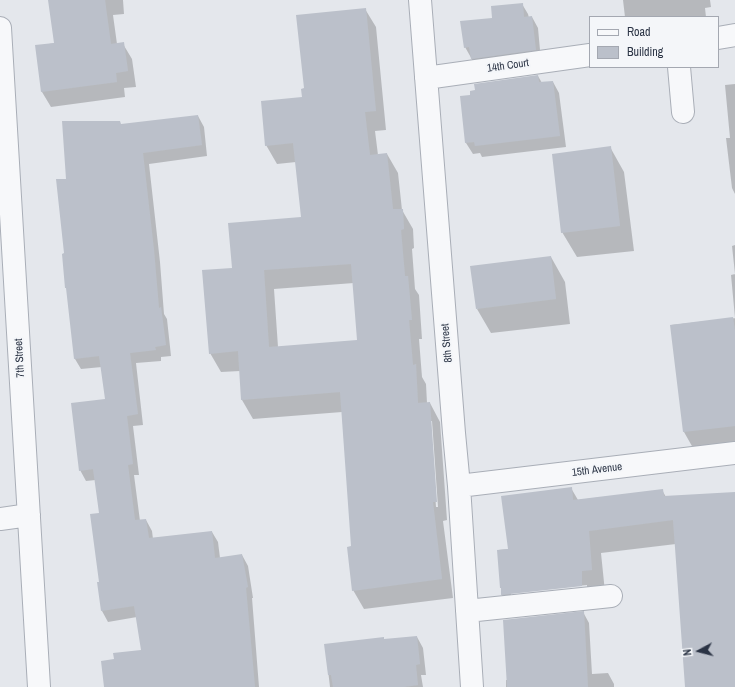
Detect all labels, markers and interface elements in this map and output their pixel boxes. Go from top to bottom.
legend [589,16,719,68]
text: Road [627,24,651,40]
text: Building [627,44,663,60]
street label: 14th Court [486,57,530,75]
street label: 8th Street [439,323,455,363]
street label: 7th Street [12,338,28,378]
street label: 15th Avenue [571,460,623,480]
north arrow [679,631,719,671]
text: N [680,648,694,657]

